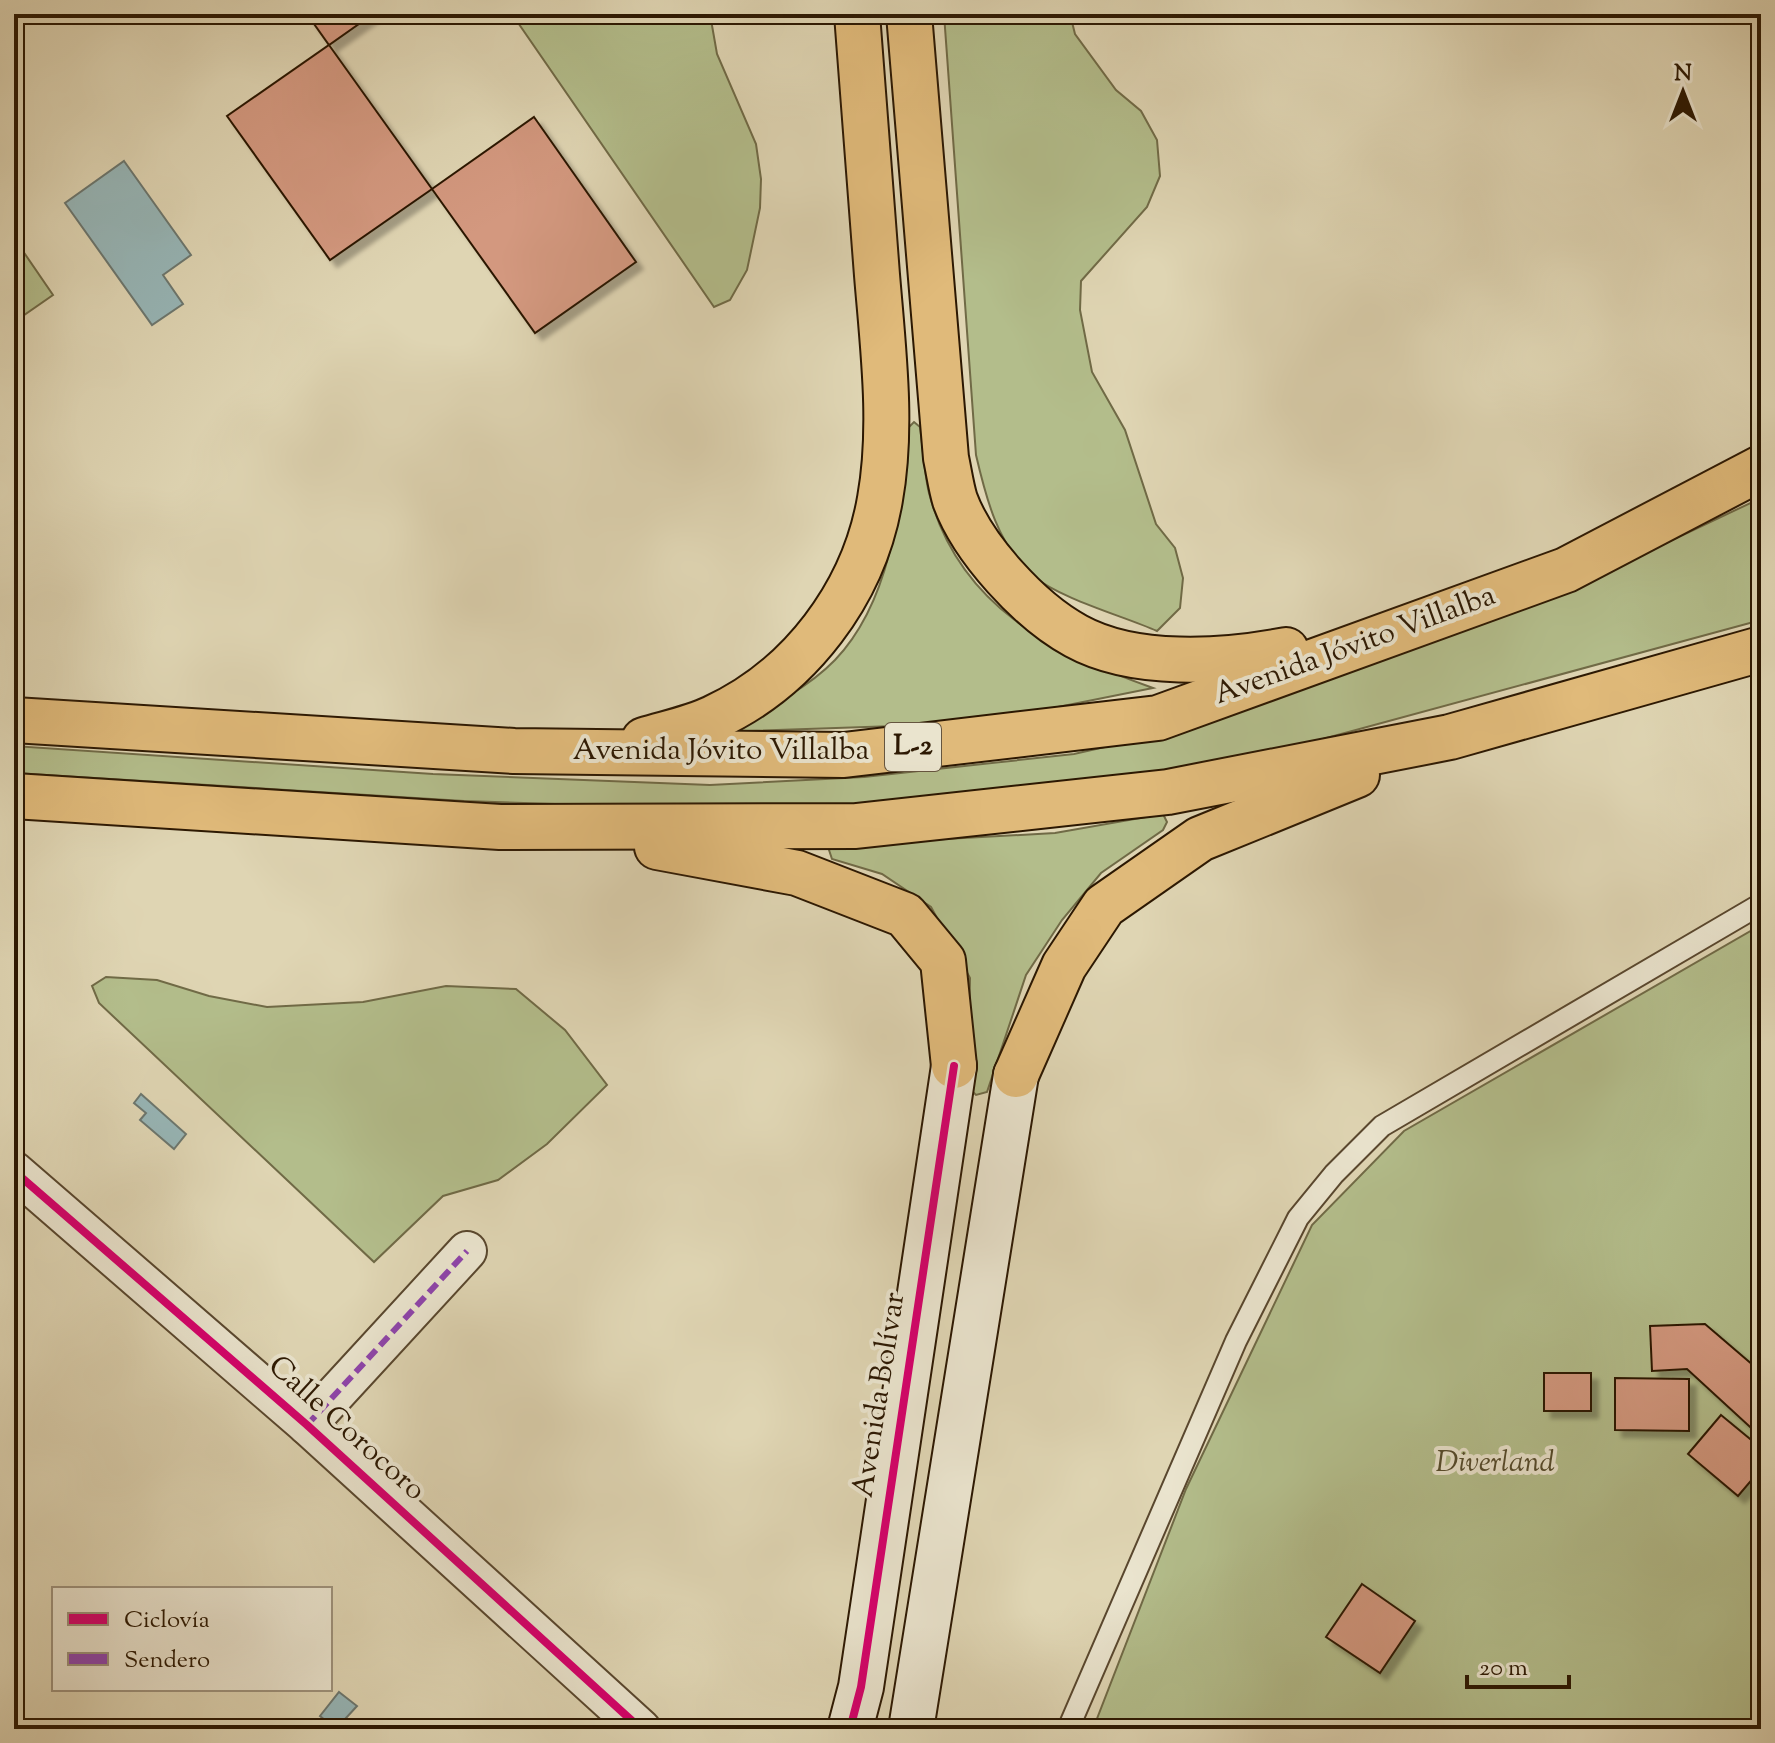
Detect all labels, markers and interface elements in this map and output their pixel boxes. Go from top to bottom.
north arrow [1643,52,1723,132]
text: N [1674,59,1692,91]
street label: Avenida Jóvito Villalba [1208,575,1502,717]
road number: L-2 [885,723,941,771]
street label: Avenida Jóvito Villalba [573,730,869,773]
street label: Avenida Bolívar [843,1289,917,1501]
street label: Calle Corocoro [258,1346,434,1512]
park label: Diverland [1435,1442,1555,1485]
legend [52,1587,332,1691]
text: Ciclovía [124,1604,210,1638]
scale bar [1467,1639,1569,1689]
text: Sendero [124,1644,210,1678]
text: 20 m [1479,1652,1528,1686]

